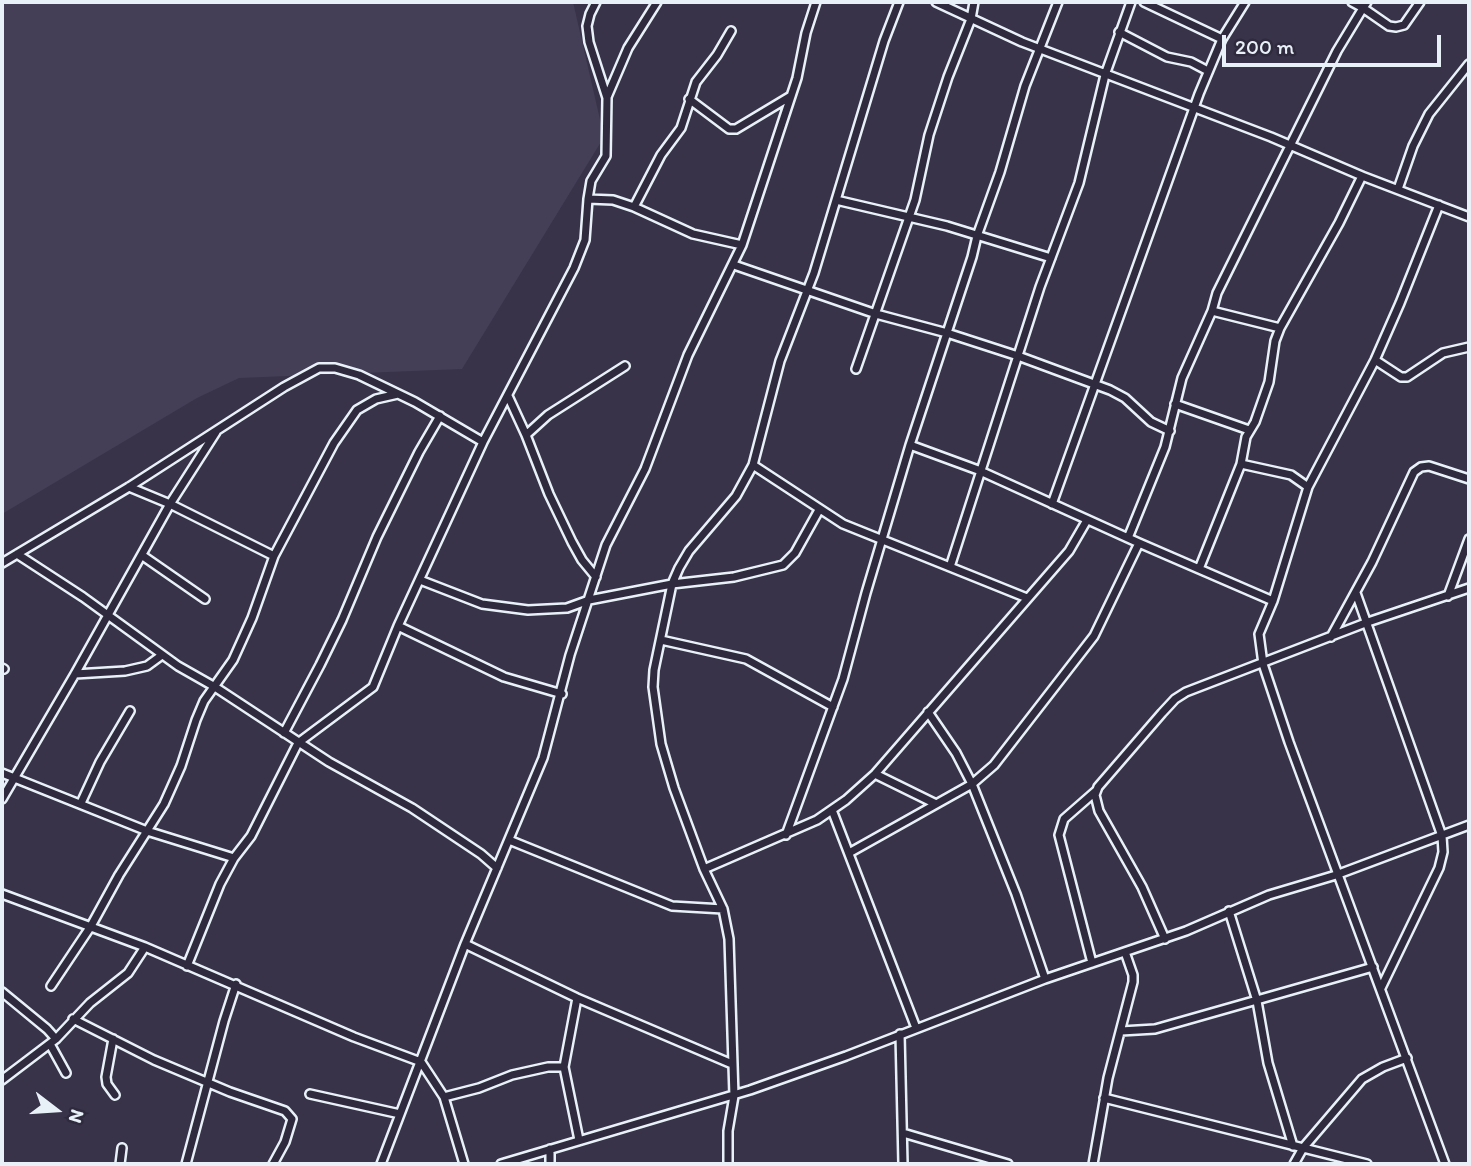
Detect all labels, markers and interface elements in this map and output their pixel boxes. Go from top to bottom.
scale bar [1226,21,1445,65]
text: 200 m [1235,34,1294,59]
north arrow [21,1075,91,1145]
text: N [64,1107,89,1126]

